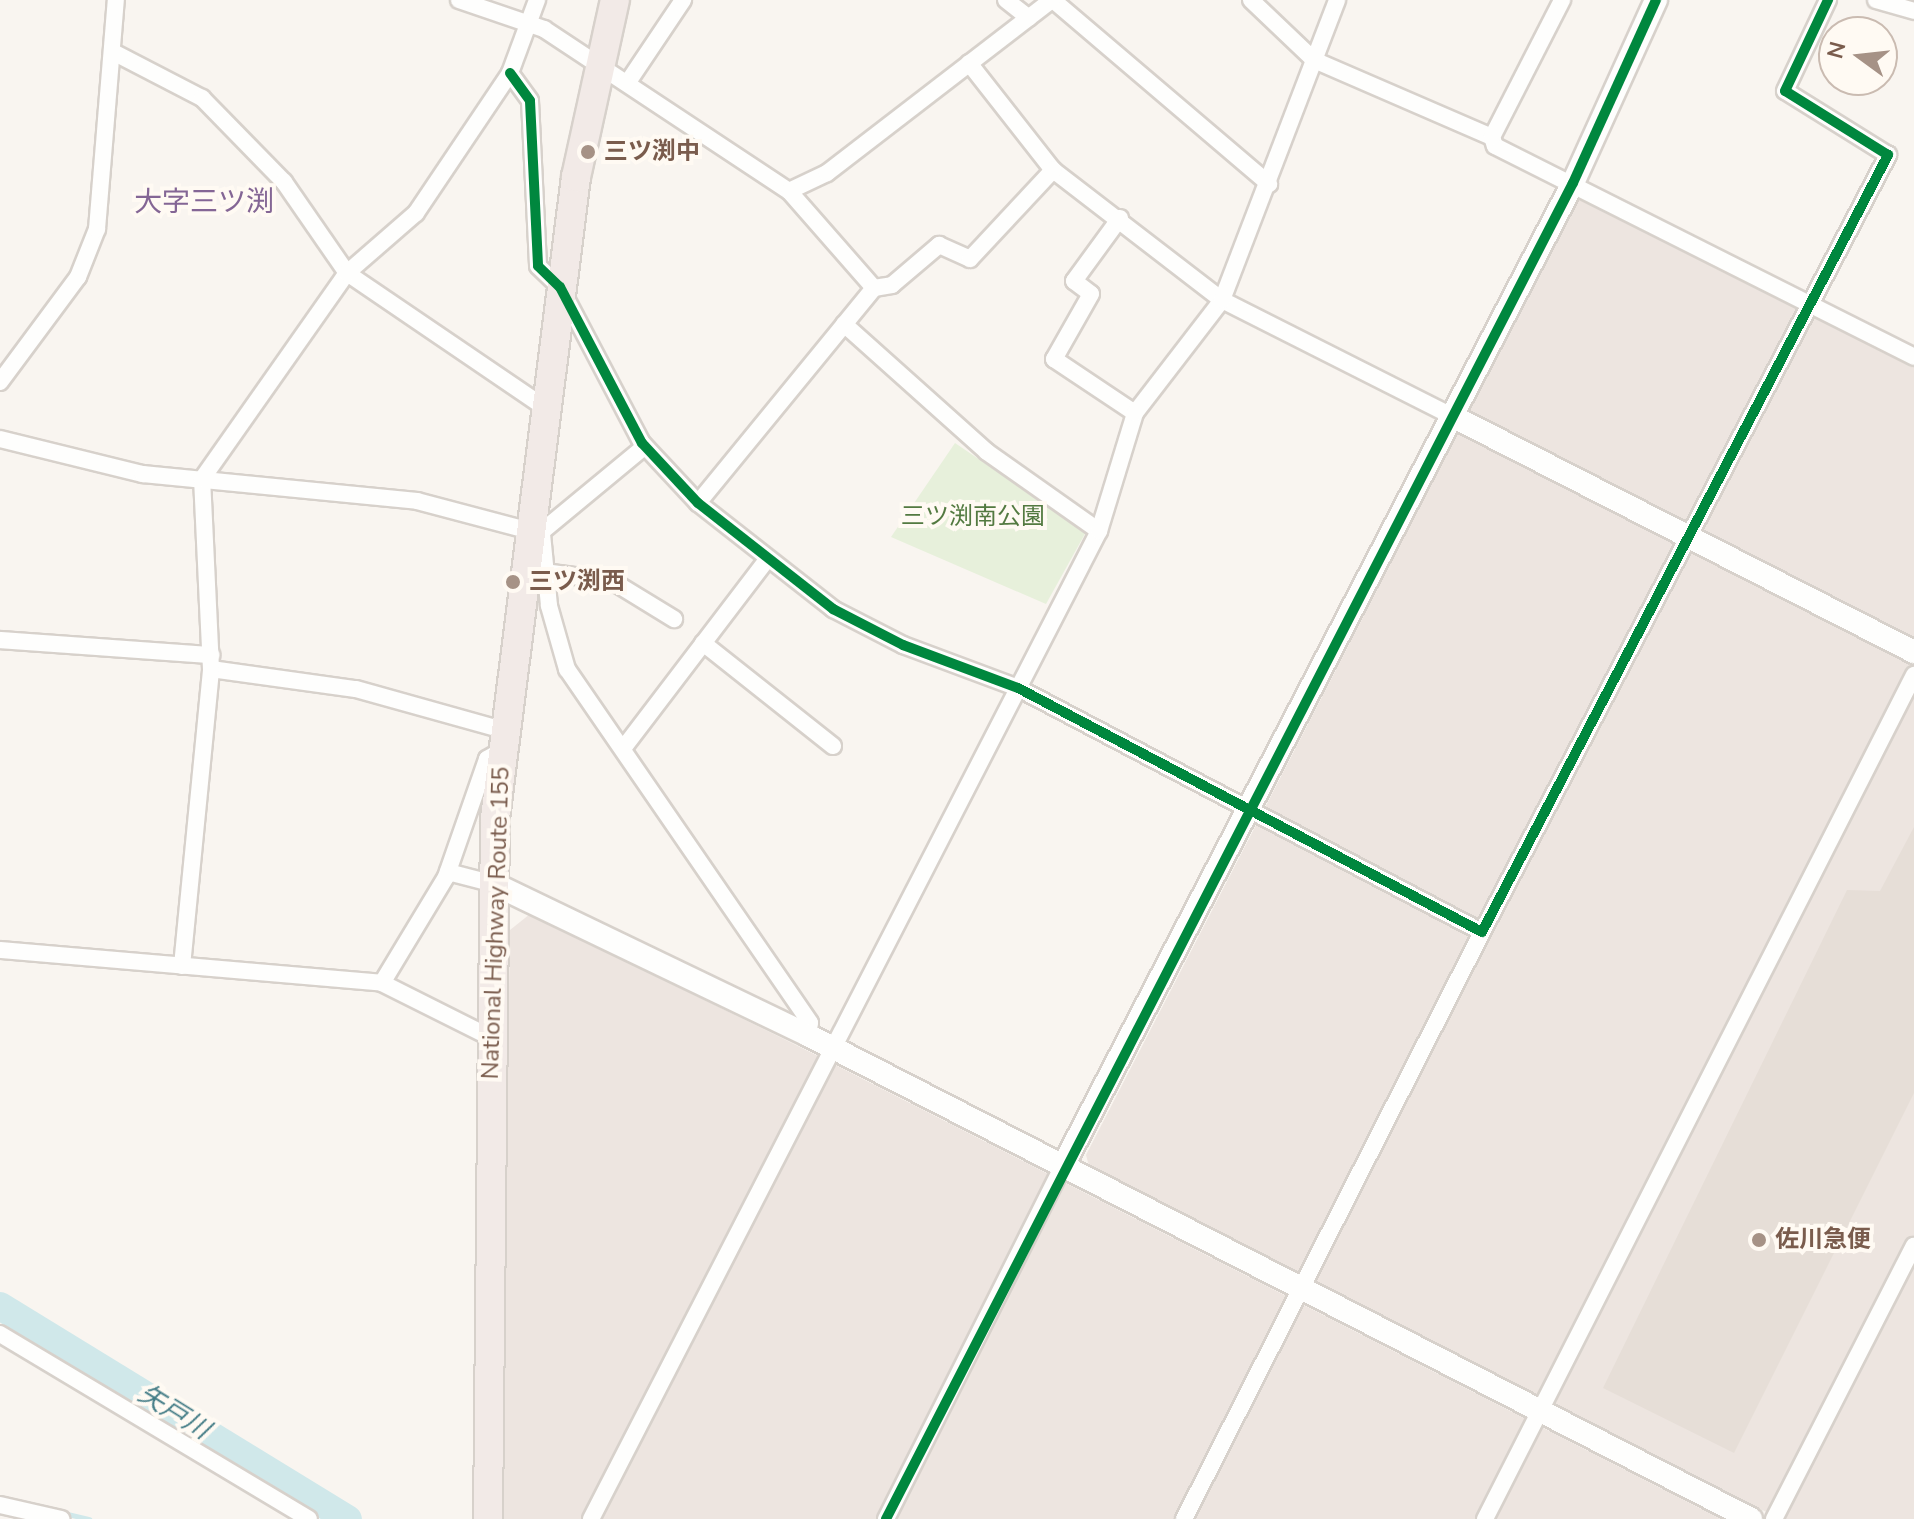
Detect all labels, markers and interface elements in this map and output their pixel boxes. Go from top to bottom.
north arrow [1818,16,1898,96]
text: N [1820,38,1853,62]
place label: 三ツ渕中 [604,138,700,166]
marker: 三ツ渕中 [579,143,597,161]
district label: 大字三ツ渕 [134,185,274,219]
park label: 三ツ渕南公園 [901,503,1045,531]
place label: 三ツ渕西 [529,568,625,596]
marker: 三ツ渕西 [504,573,522,591]
street label: National Highway Route 155 [476,766,516,1080]
place label: 佐川急便 [1775,1226,1871,1254]
marker: 佐川急便 [1750,1231,1768,1249]
water label: 矢戸川 [133,1378,215,1446]

